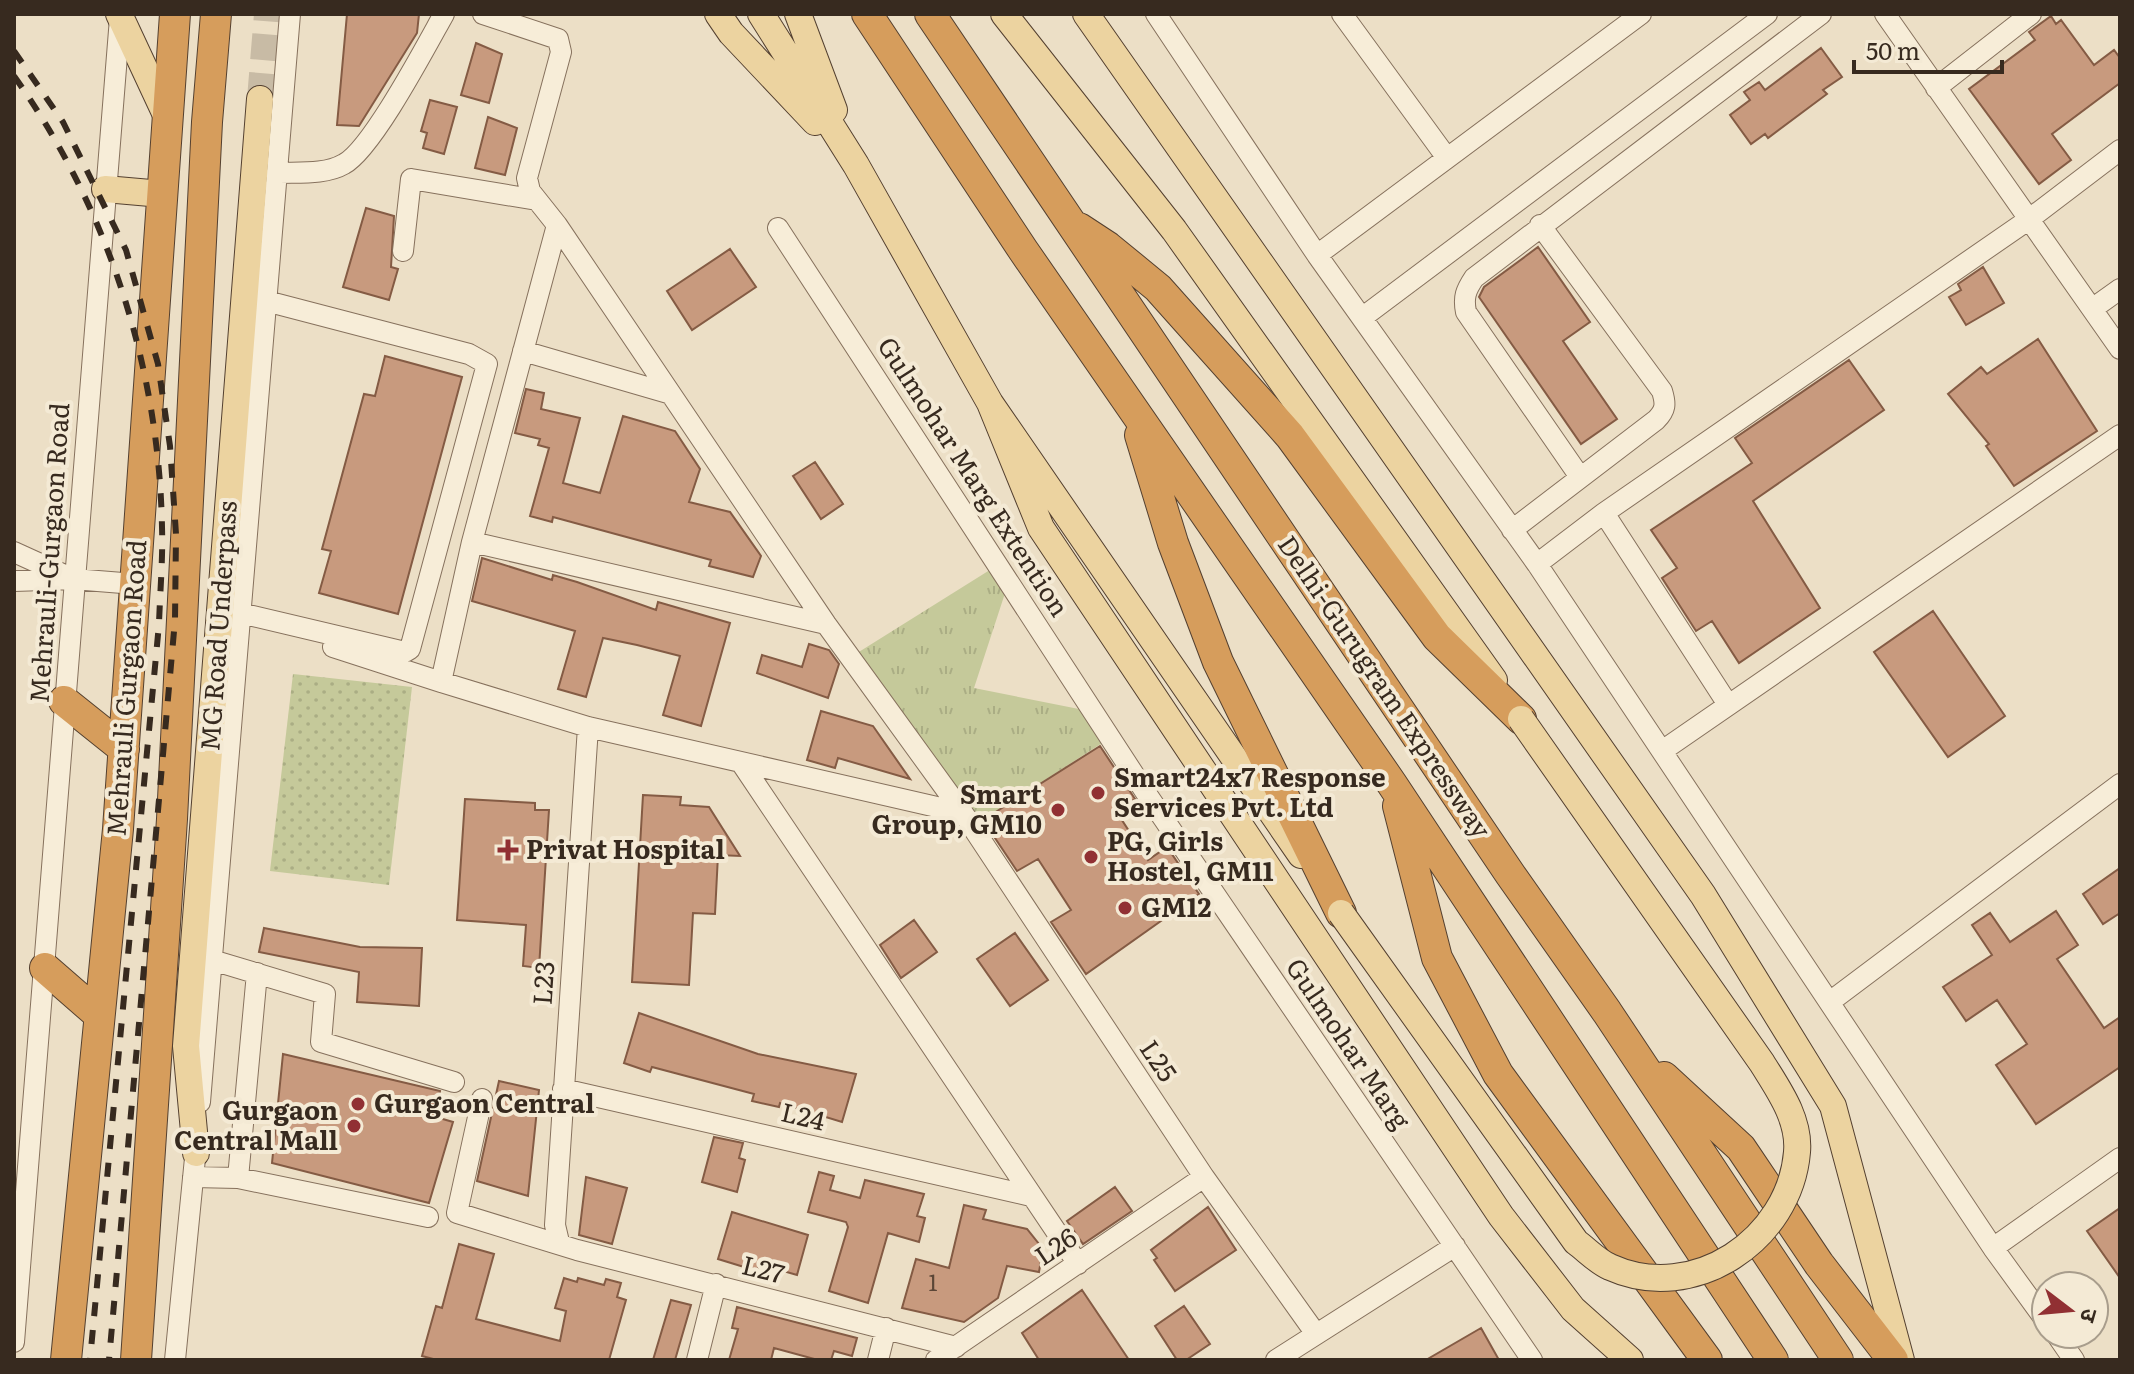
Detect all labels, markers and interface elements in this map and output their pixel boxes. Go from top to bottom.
scale bar [1854,24,2002,74]
text: 50 m [1866,32,1920,67]
street label: Gulmohar Marg Extention [870,328,1080,623]
street label: Mehrauli-Gurgaon Road [18,401,77,704]
street label: MG Road Underpass [188,499,245,752]
street label: Delhi-Gurugram Expressway [1270,526,1502,845]
street label: Mehrauli Gurgaon Road [95,538,154,837]
place label: Smart24x7 Response Services Pvt. Ltd [1114,756,1386,825]
place label: Smart Group, GM10 [872,773,1043,842]
marker: Smart24x7 Response Services Pvt. Ltd [1089,784,1107,802]
marker: Smart Group, GM10 [1049,801,1067,819]
place label: PG, Girls Hostel, GM11 [1107,820,1274,889]
place label: Privat Hospital [526,828,725,867]
marker: Privat Hospital [497,839,519,861]
marker: PG, Girls Hostel, GM11 [1082,848,1100,866]
place label: GM12 [1141,886,1211,925]
marker: GM12 [1116,899,1134,917]
street label: Gulmohar Marg [1278,949,1422,1136]
street label: L23 [521,960,562,1006]
street label: L25 [1132,1031,1188,1088]
place label: Gurgaon Central [374,1082,595,1121]
place label: Gurgaon Central Mall [174,1089,338,1158]
street label: L24 [778,1091,829,1139]
marker: Gurgaon Central [349,1095,367,1113]
marker: Gurgaon Central Mall [345,1117,363,1135]
street label: L26 [1026,1217,1084,1273]
street label: L27 [738,1243,789,1292]
house number: 1 [929,1265,938,1298]
north arrow [2030,1270,2110,1350]
text: उ [2073,1305,2108,1328]

